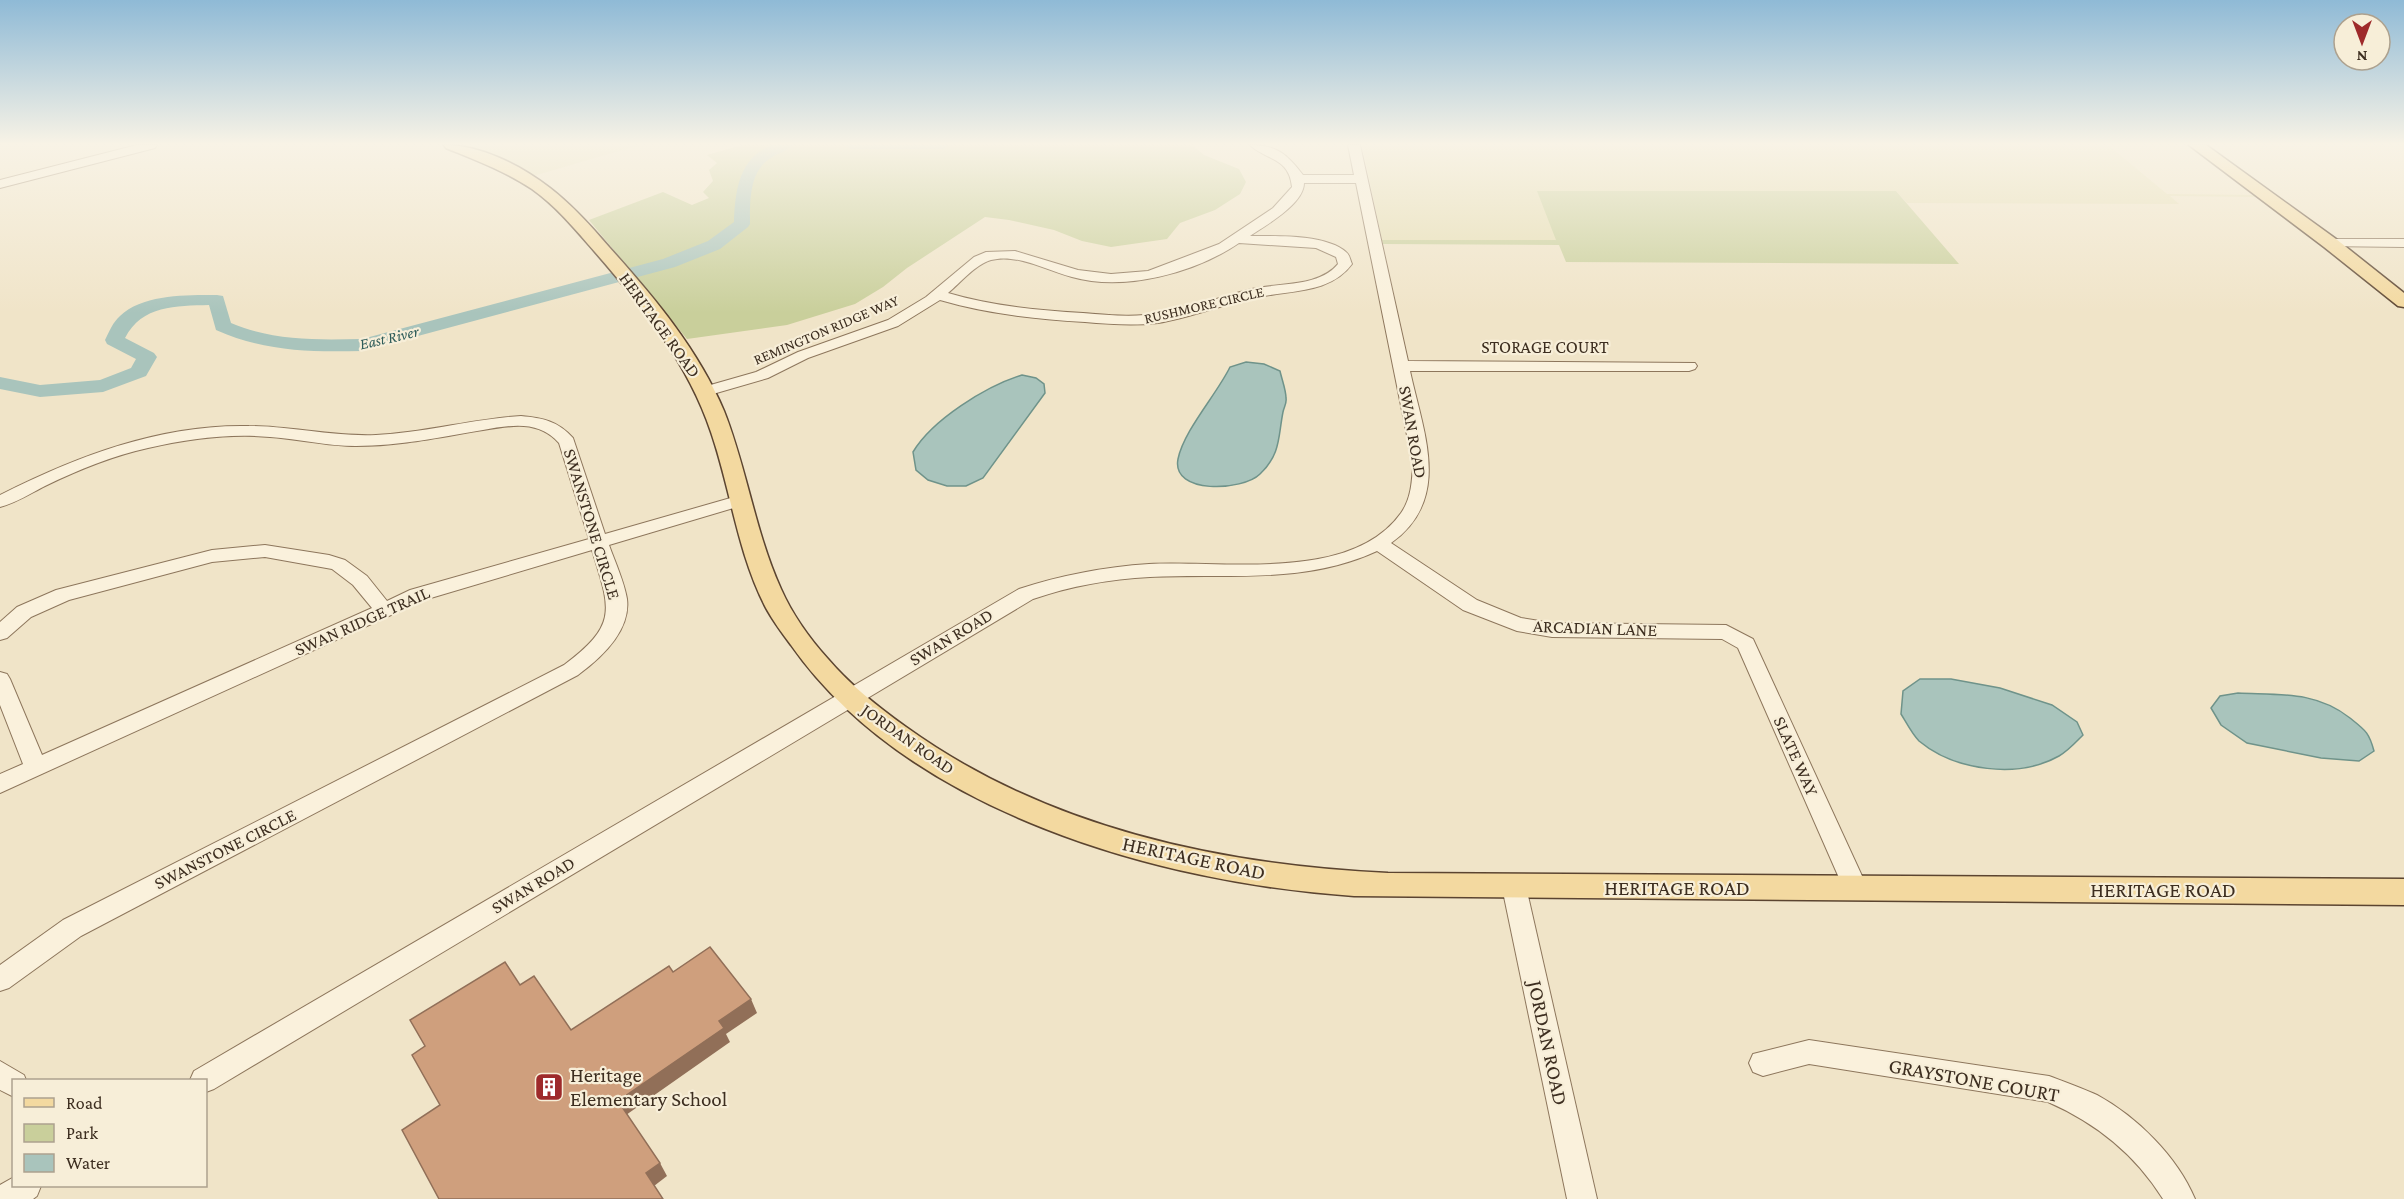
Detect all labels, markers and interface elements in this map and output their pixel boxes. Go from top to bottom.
north arrow [2332,12,2392,72]
text: N [2356,48,2367,65]
street label: HERITAGE ROAD [615,269,705,381]
street label: RUSHMORE CIRCLE [1143,283,1265,327]
street label: REMINGTON RIDGE WAY [751,292,901,368]
water label: East River [358,322,421,353]
street label: STORAGE COURT [1481,337,1609,357]
street label: SWAN ROAD [1395,384,1431,480]
street label: SWANSTONE CIRCLE [560,446,624,602]
street label: SWAN RIDGE TRAIL [292,582,432,660]
street label: SWAN ROAD [906,604,996,670]
street label: ARCADIAN LANE [1532,616,1658,640]
street label: JORDAN ROAD [856,698,958,778]
street label: SLATE WAY [1770,713,1823,799]
street label: SWANSTONE CIRCLE [151,804,299,893]
street label: HERITAGE ROAD [1120,831,1268,885]
street label: SWAN ROAD [488,852,578,918]
street label: HERITAGE ROAD [1604,876,1750,900]
street label: HERITAGE ROAD [2090,878,2236,902]
street label: JORDAN ROAD [1523,976,1573,1108]
street label: GRAYSTONE COURT [1887,1053,2062,1107]
place label: Heritage Elementary School [570,1063,727,1111]
building icon: Heritage Elementary School [533,1071,565,1103]
legend [12,1079,207,1187]
text: Road [66,1093,103,1113]
text: Park [66,1123,98,1143]
text: Water [66,1153,111,1173]

